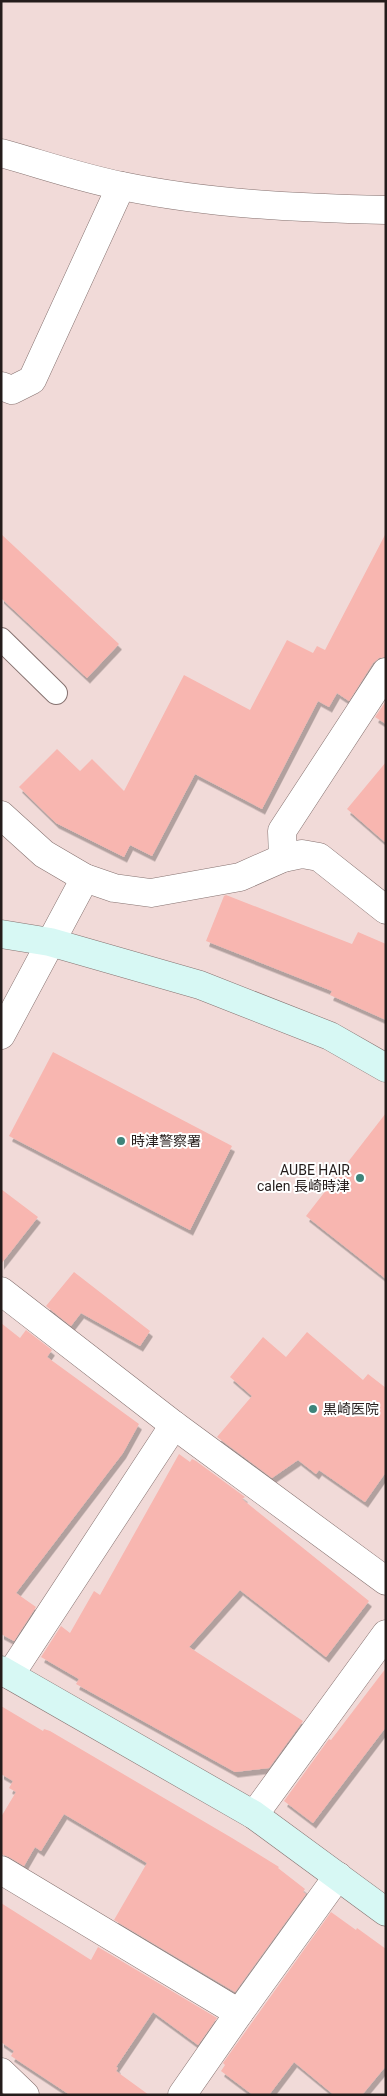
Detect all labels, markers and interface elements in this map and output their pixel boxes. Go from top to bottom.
place label: 時津警察署 [131,1133,201,1149]
marker: 時津警察署 [115,1135,127,1147]
place label: AUBE HAIR calen 長崎時津 [257,1162,350,1194]
marker: AUBE HAIR calen 長崎時津 [354,1172,366,1184]
place label: 黒崎医院 [323,1401,379,1417]
marker: 黒崎医院 [307,1403,319,1415]

